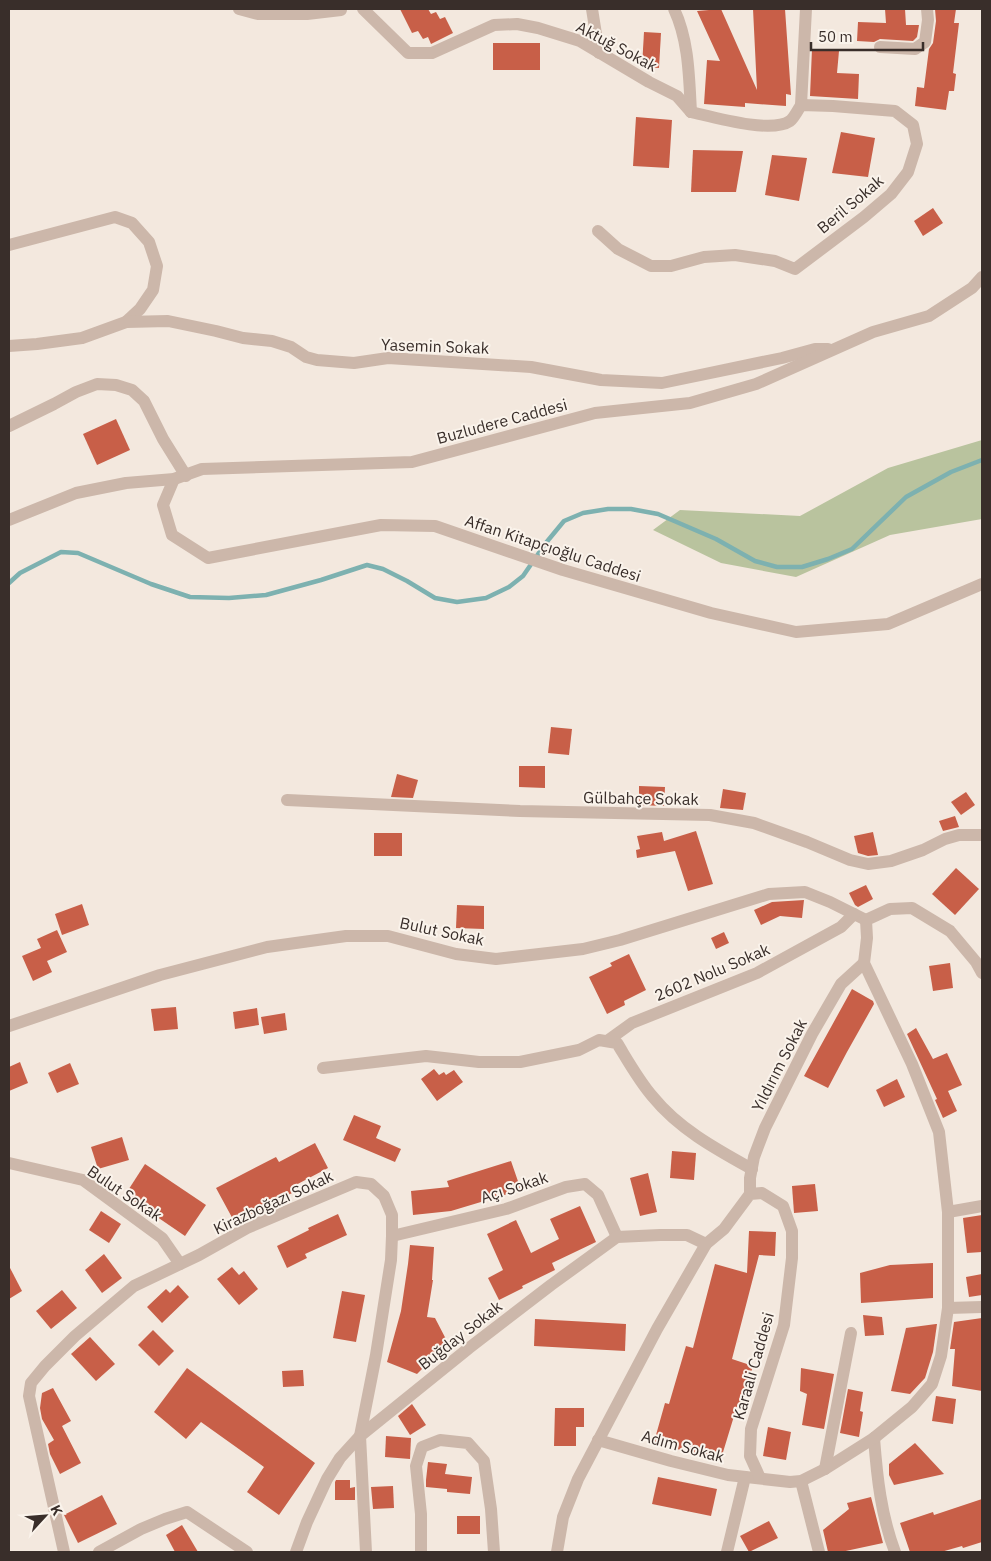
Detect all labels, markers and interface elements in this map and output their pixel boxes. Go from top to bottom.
street label: Aktuğ Sokak [573,16,662,76]
scale bar [811,20,924,52]
text: 50 m [818,27,853,46]
street label: Beril Sokak [813,170,888,238]
street label: Yasemin Sokak [381,334,490,358]
street label: Buzludere Caddesi [434,394,570,448]
street label: Affan Kitapçıoğlu Caddesi [462,510,644,586]
street label: Gülbahçe Sokak [583,787,700,809]
street label: Bulut Sokak [398,912,487,950]
street label: 2602 Nolu Sokak [651,938,773,1005]
street label: Yıldırım Sokak [747,1015,811,1115]
street label: Bulut Sokak [84,1161,167,1226]
street label: Kirazboğazı Sokak [210,1165,337,1239]
street label: Açı Sokak [478,1167,551,1207]
street label: Buğday Sokak [414,1296,506,1374]
street label: Karaali Caddesi [728,1310,778,1422]
street label: Adım Sokak [639,1425,727,1467]
north arrow [20,1491,70,1541]
text: K [46,1502,67,1519]

